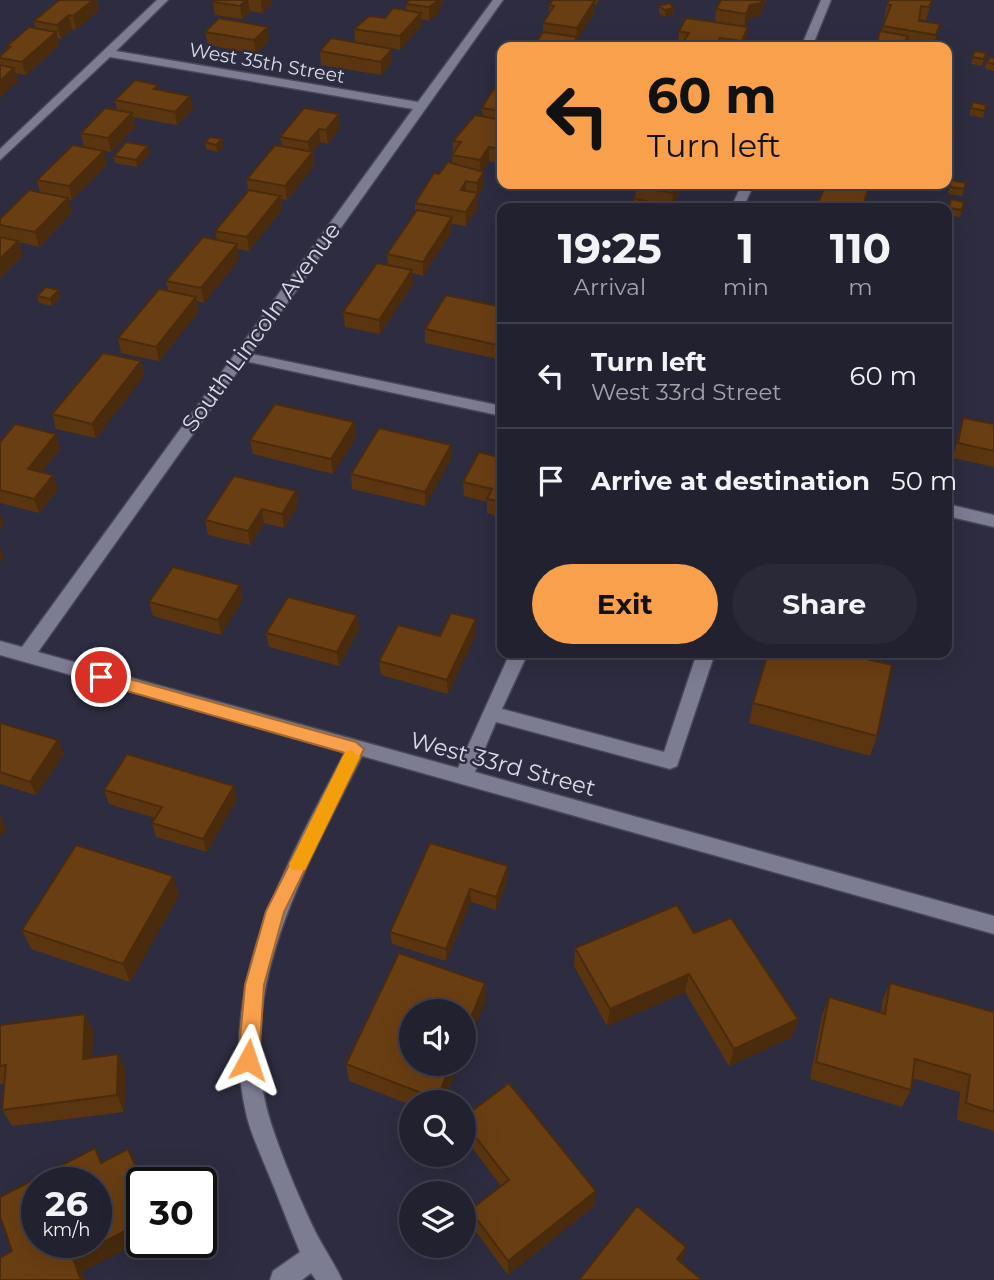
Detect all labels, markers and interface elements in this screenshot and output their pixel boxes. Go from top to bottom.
street label: West 35th Street [187,38,347,88]
text: 60 m [647,66,777,125]
icon: left [532,70,623,161]
text: Turn left [647,126,781,165]
street label: South Lincoln Avenue [176,217,346,437]
text: 19:25 [558,222,662,274]
text: 1 [738,222,754,274]
text: 110 [830,222,891,274]
text: Arrival [574,273,646,301]
text: min [723,273,769,301]
text: m [848,273,873,301]
text: Turn left [591,346,707,378]
icon: left [532,357,570,395]
text: 60 m [850,360,917,392]
text: West 33rd Street [591,378,782,406]
icon: arrive [532,462,570,500]
text: Arrive at destination [591,465,870,497]
text: 50 m [891,465,957,497]
button: Exit [532,564,718,644]
button: Share [732,564,917,644]
pin [71,647,131,707]
icon: arrive [82,658,120,696]
street label: West 33rd Street [407,726,599,802]
map controls [399,999,476,1258]
button: sound [399,999,476,1076]
position arrow [211,1023,285,1097]
button: search [399,1090,476,1167]
speed limit sign: 30 [126,1167,217,1258]
button: layers [399,1181,476,1258]
text: 26 [45,1182,88,1225]
text: km/h [42,1219,91,1241]

